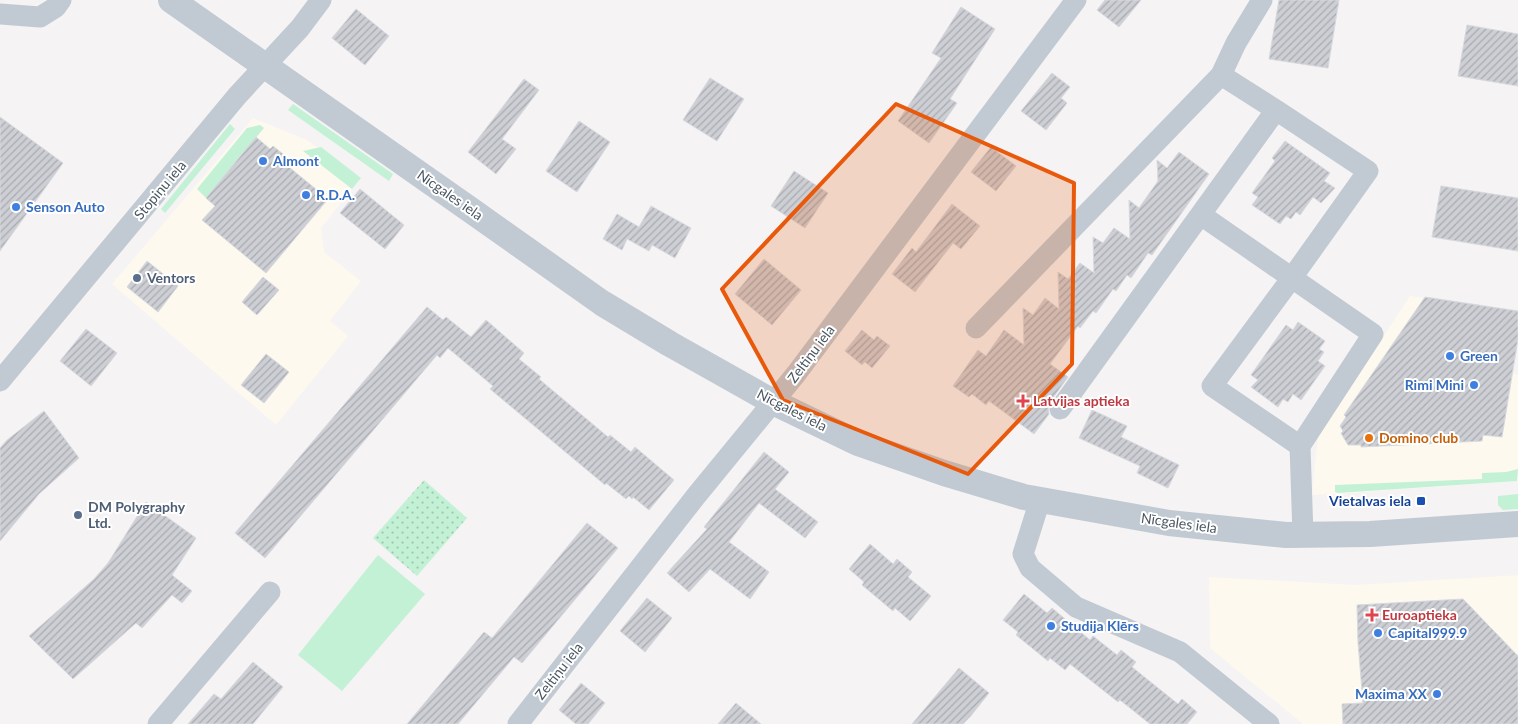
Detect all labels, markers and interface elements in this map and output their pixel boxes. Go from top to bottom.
place label: Almont [272,152,320,169]
marker: Almont [257,155,269,167]
street label: Stopiņu iela [130,157,189,223]
street label: Nīcgales iela [414,166,486,223]
place label: R.D.A. [316,186,355,203]
marker: R.D.A. [300,189,312,201]
place label: Senson Auto [26,198,105,215]
marker: Senson Auto [10,201,22,213]
place label: Ventors [146,269,195,286]
marker: Ventors [131,272,143,284]
street label: Zeltiņu iela [783,322,838,386]
place label: Green [1460,347,1498,364]
marker: Green [1444,350,1456,362]
place label: Rimi Mini [1405,376,1464,393]
marker: Rimi Mini [1468,379,1480,391]
street label: Nīcgales iela [754,385,830,434]
place label: Latvijas aptieka [1033,392,1130,409]
marker: Latvijas aptieka [1017,395,1029,407]
place label: Domino club [1379,429,1458,446]
marker: Domino club [1363,432,1375,444]
place label: Vietalvas iela [1328,492,1411,509]
marker: Vietalvas iela [1415,495,1427,507]
place label: DM Polygraphy Ltd. [88,498,186,531]
marker: DM Polygraphy Ltd. [72,509,84,521]
street label: Nīcgales iela [1140,509,1218,536]
place label: Euroaptieka [1382,606,1457,623]
marker: Euroaptieka [1366,609,1378,621]
place label: Studija Klērs [1061,617,1139,634]
marker: Studija Klērs [1045,620,1057,632]
place label: Capital999.9 [1388,624,1467,641]
marker: Capital999.9 [1372,627,1384,639]
street label: Zeltiņu iela [531,639,586,703]
place label: Maxima XX [1355,685,1428,702]
marker: Maxima XX [1431,688,1443,700]

